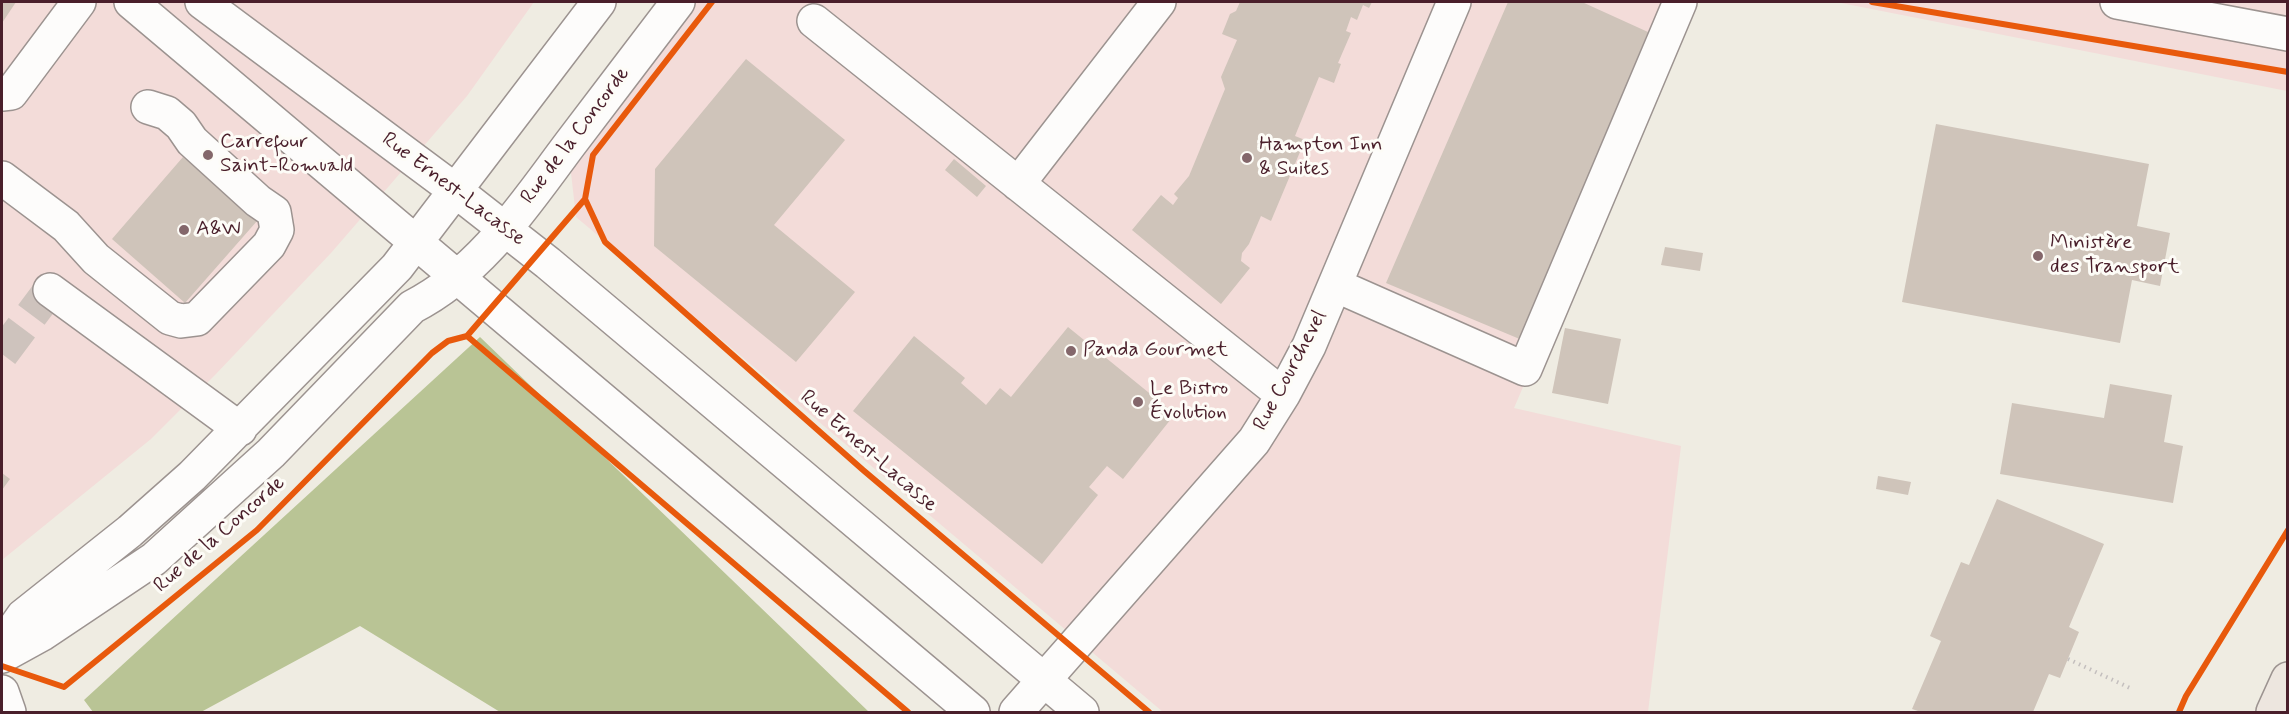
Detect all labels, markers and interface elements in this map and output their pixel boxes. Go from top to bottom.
street label: Rue de la Concorde [516,62,636,210]
street label: Rue Ernest-Lacasse [376,128,530,252]
place label: Carrefour Saint-Romuald [220,130,353,180]
place label: Hampton Inn & Suites [1259,133,1383,183]
marker: Carrefour Saint-Romuald [201,148,215,162]
marker: Hampton Inn & Suites [1240,151,1254,165]
place label: A&W [196,217,241,243]
marker: A&W [177,223,191,237]
place label: Ministère des Transport [2050,231,2180,281]
marker: Ministère des Transport [2031,249,2045,263]
street label: Rue Courchevel [1249,307,1333,435]
place label: Panda Gourmet [1083,338,1228,364]
marker: Panda Gourmet [1064,344,1078,358]
place label: Le Bistro Évolution [1150,377,1228,427]
street label: Rue Ernest-Lacasse [794,386,942,518]
marker: Le Bistro Évolution [1131,395,1145,409]
street label: Rue de la Concorde [149,471,291,599]

